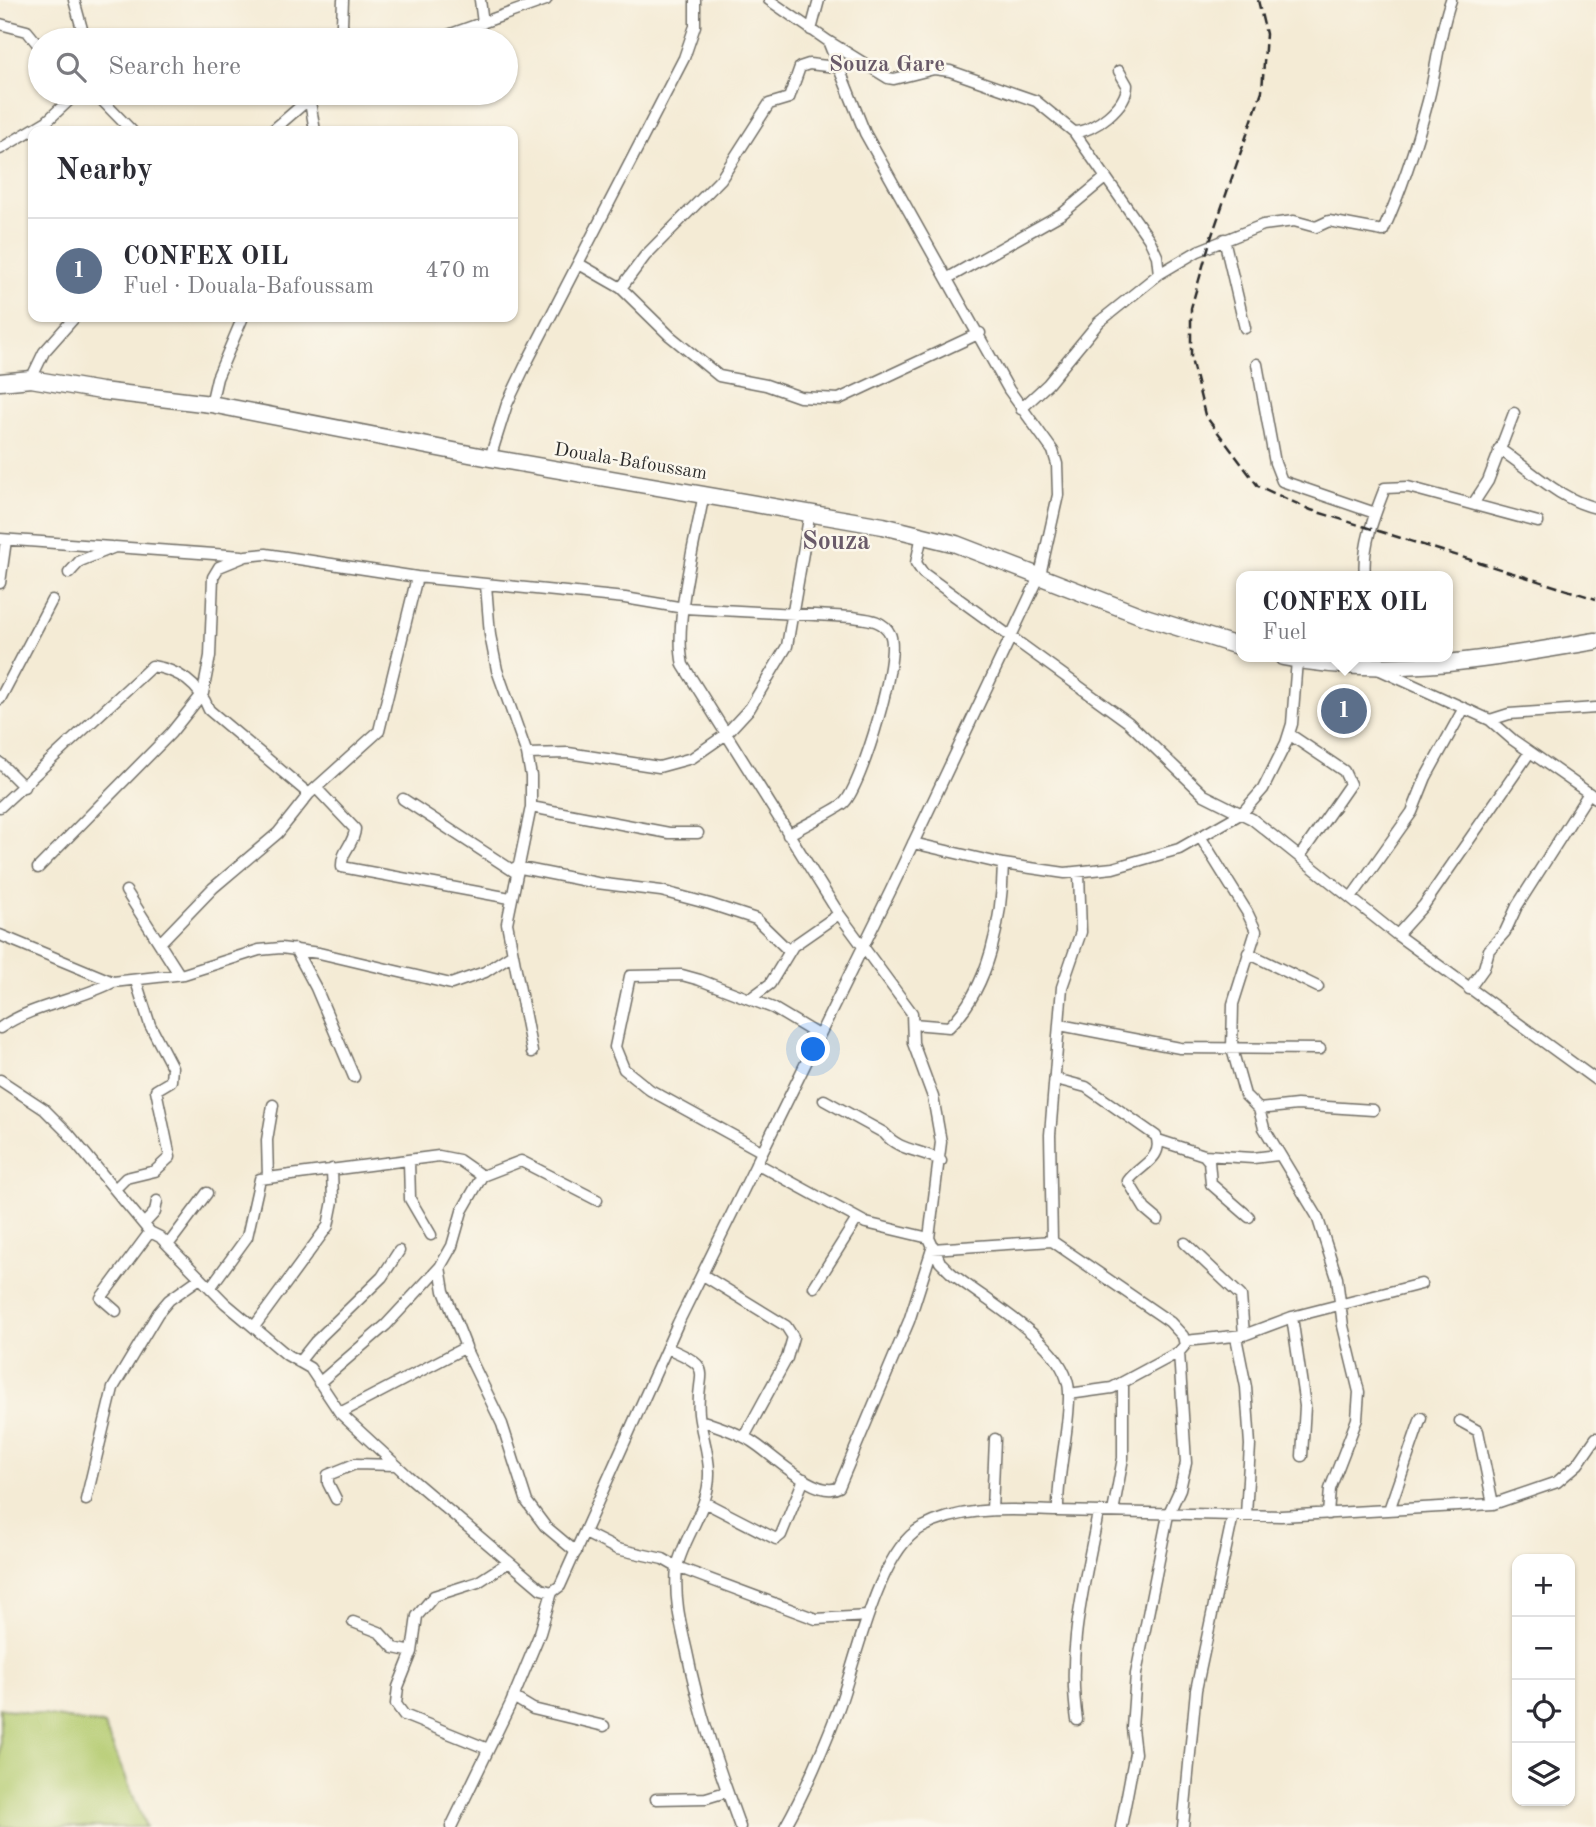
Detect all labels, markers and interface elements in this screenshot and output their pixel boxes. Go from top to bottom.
search box [28,28,518,105]
icon: search [52,48,90,86]
district label: Souza Gare [829,53,945,76]
text: Search here [108,54,241,80]
text: Nearby [56,156,153,186]
text: CONFEX OIL [123,244,288,270]
text: 1 [72,259,86,282]
text: 470 m [425,259,490,282]
text: Fuel · Douala-Bafoussam [123,275,374,298]
street label: Douala-Bafoussam [553,441,708,484]
district label: Souza [802,529,870,555]
popup [1236,571,1453,662]
text: CONFEX OIL [1262,590,1427,616]
text: Fuel [1262,621,1307,644]
pin: 1 [1321,685,1367,737]
your location [796,1032,830,1066]
map controls [1512,1554,1575,1806]
button: + [1512,1554,1575,1617]
button: − [1512,1617,1575,1680]
button: locate [1512,1680,1575,1743]
button: layers [1512,1743,1575,1806]

